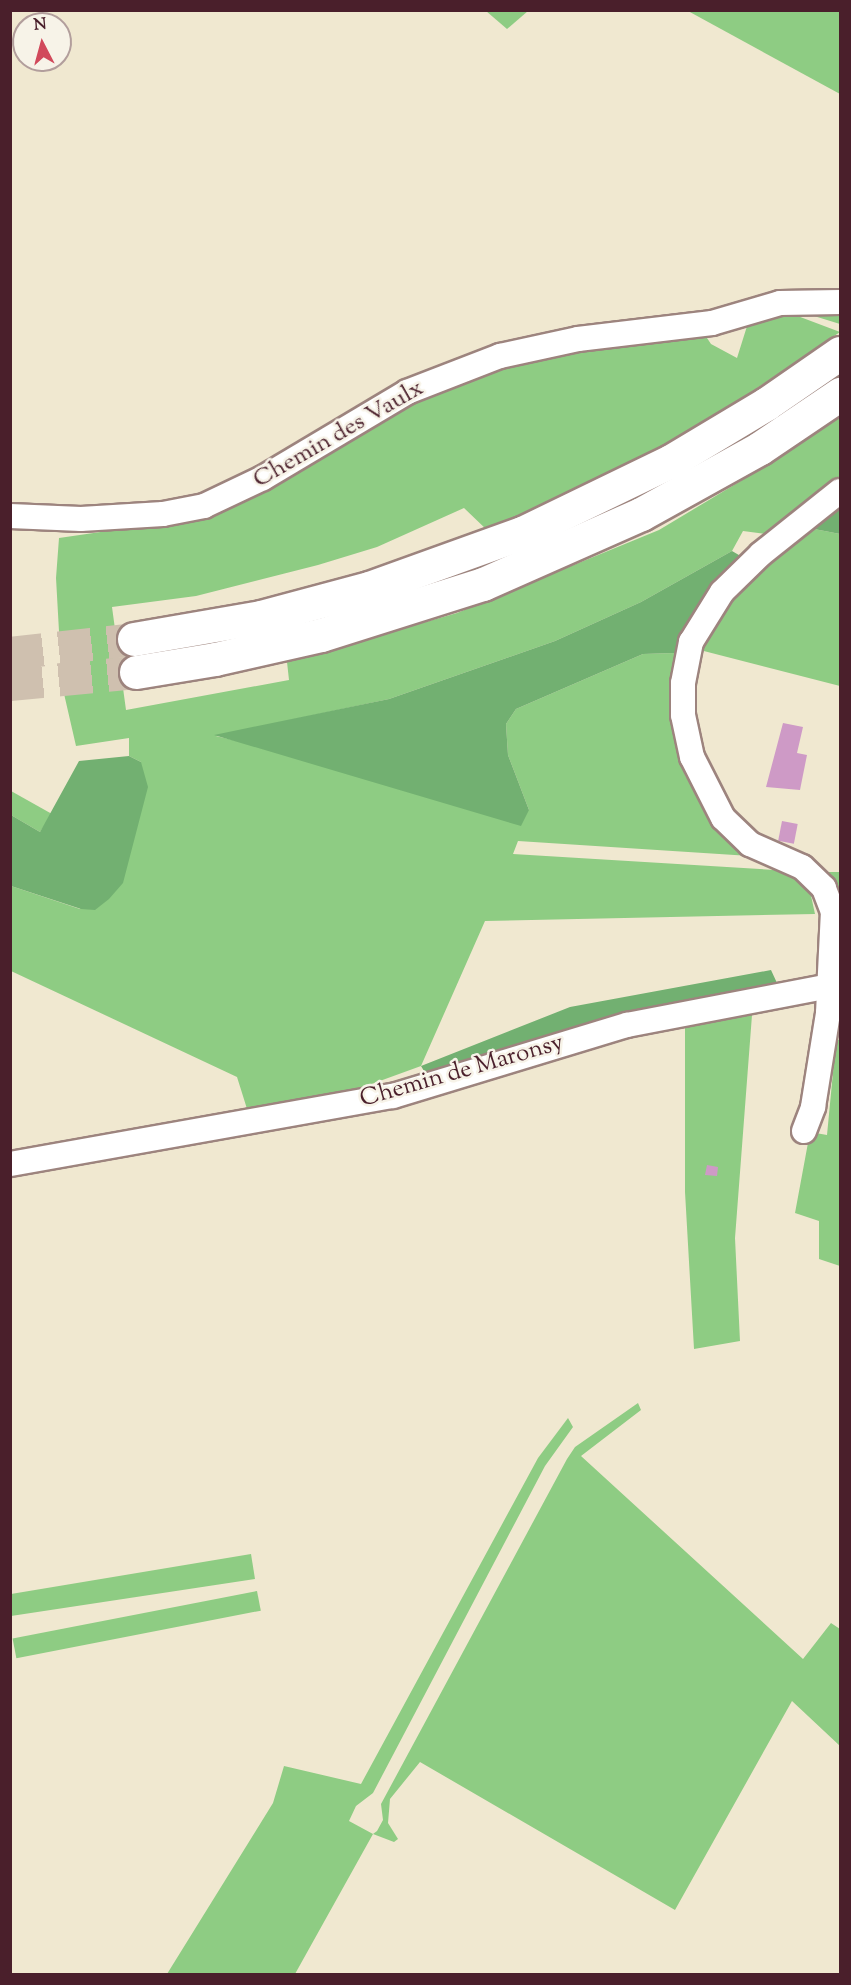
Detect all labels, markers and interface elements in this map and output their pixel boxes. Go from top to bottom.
north arrow [12,12,72,72]
text: N [33,13,48,38]
street label: Chemin des Vaulx [249,375,429,495]
street label: Chemin de Maronsy [357,1029,567,1115]

